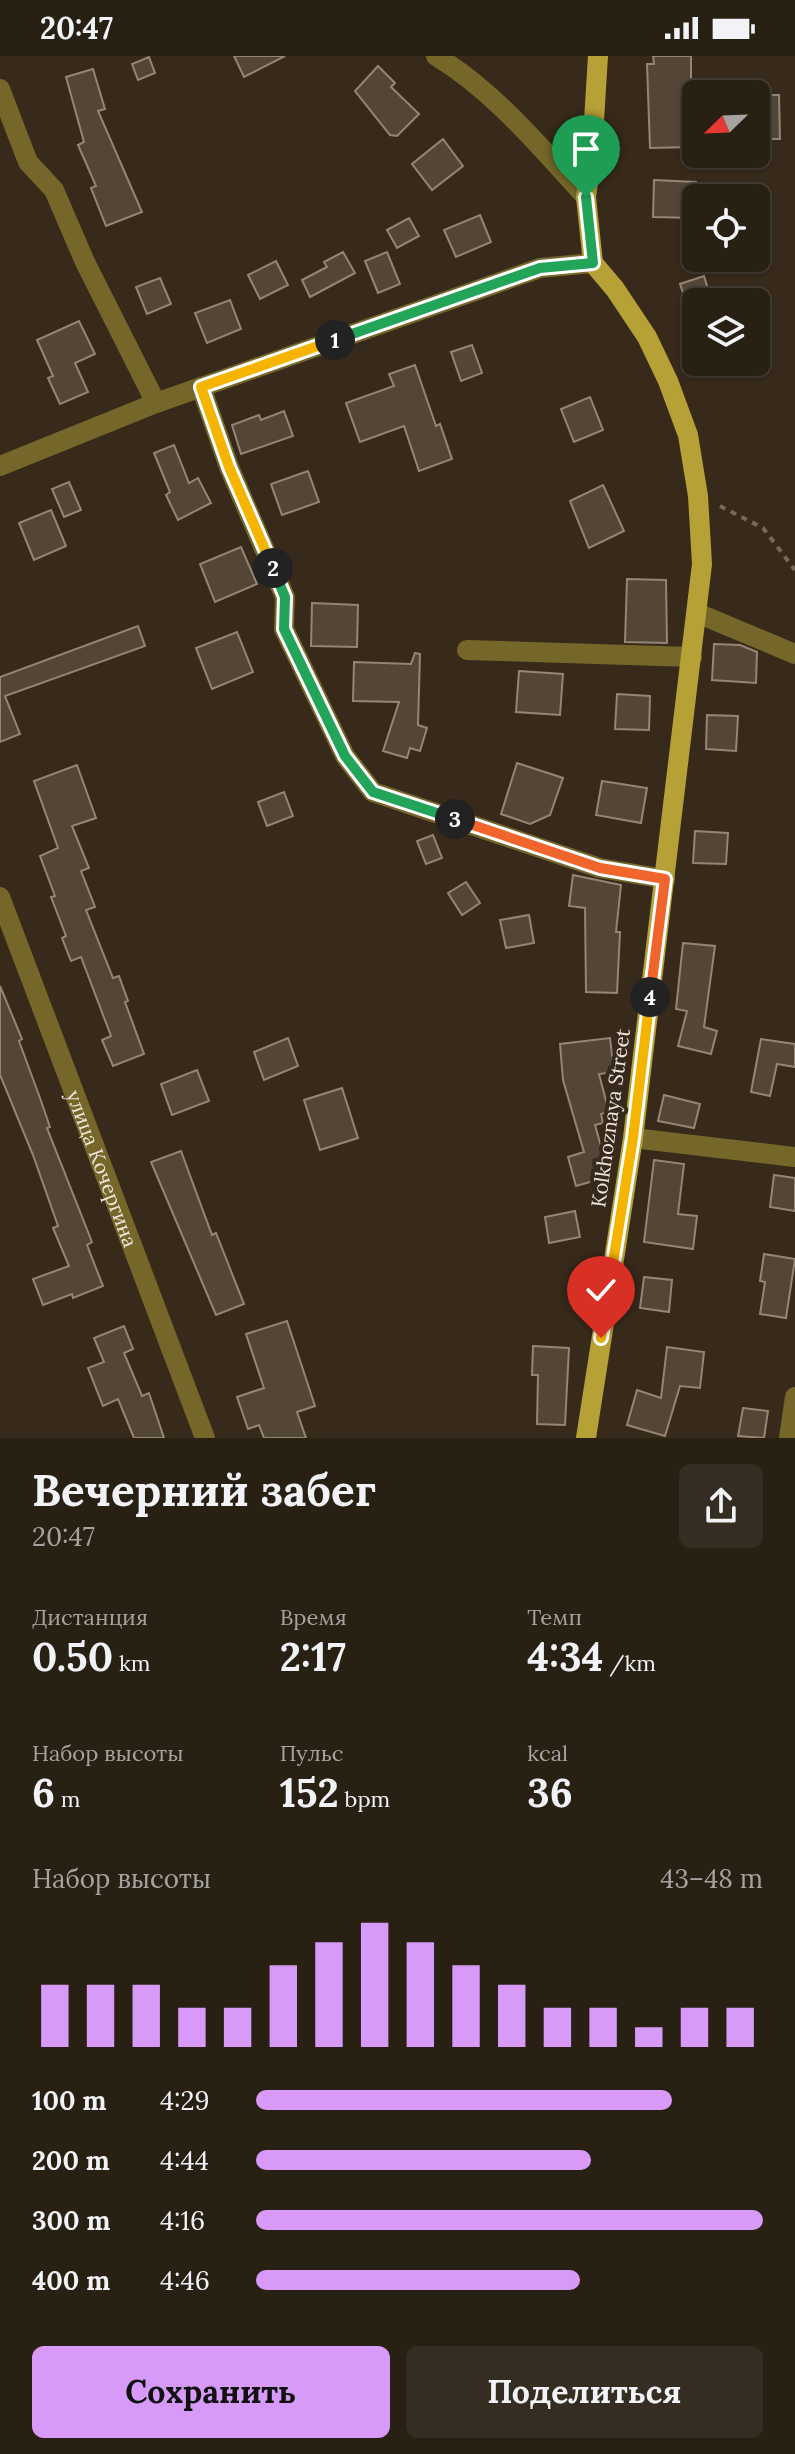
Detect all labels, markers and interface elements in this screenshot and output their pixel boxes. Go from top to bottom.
text: 20:47 [40,9,113,47]
north arrow [682,80,770,168]
map controls [682,80,770,376]
pin [552,115,620,197]
icon: arrive [564,127,608,171]
button: locate [682,184,770,272]
button: layers [682,288,770,376]
pin: 1 [315,320,355,360]
text: 1 [331,326,339,354]
pin: 2 [253,548,293,588]
text: 2 [267,554,279,582]
pin: 3 [435,799,475,839]
text: 3 [449,805,461,833]
pin: 4 [630,977,670,1017]
text: 4 [644,983,656,1011]
street label: Kolkhoznaya Street [585,1027,635,1209]
street label: улица Кочергина [62,1086,144,1250]
pin [567,1256,635,1338]
icon: check [579,1268,623,1312]
text: Вечерний забег [32,1462,377,1518]
button: share [679,1464,763,1548]
text: 20:47 [32,1520,95,1553]
text: Дистанция [32,1603,148,1631]
text: Время [280,1603,347,1631]
text: Темп [527,1603,582,1631]
text: 0.50 [32,1631,113,1682]
text: 2:17 [280,1631,346,1682]
text: 4:34 [527,1631,604,1682]
text: km [113,1649,150,1677]
text: /km [604,1649,656,1677]
text: Набор высоты [32,1739,184,1767]
text: Пульс [280,1739,344,1767]
text: kcal [527,1739,568,1767]
text: 6 [32,1767,55,1818]
text: 152 [280,1767,339,1818]
text: 36 [527,1767,573,1818]
text: m [55,1785,80,1813]
text: bpm [339,1785,390,1813]
text: Набор высоты [32,1862,211,1895]
text: 43–48 m [660,1862,763,1895]
text: 100 m [32,2084,106,2117]
text: 4:29 [160,2084,210,2117]
text: 200 m [32,2144,110,2177]
text: 4:44 [160,2144,209,2177]
text: 300 m [32,2204,110,2237]
text: 4:16 [160,2204,205,2237]
text: 400 m [32,2264,110,2297]
text: 4:46 [160,2264,210,2297]
button: Сохранить [32,2346,390,2438]
button: Поделиться [406,2346,763,2438]

